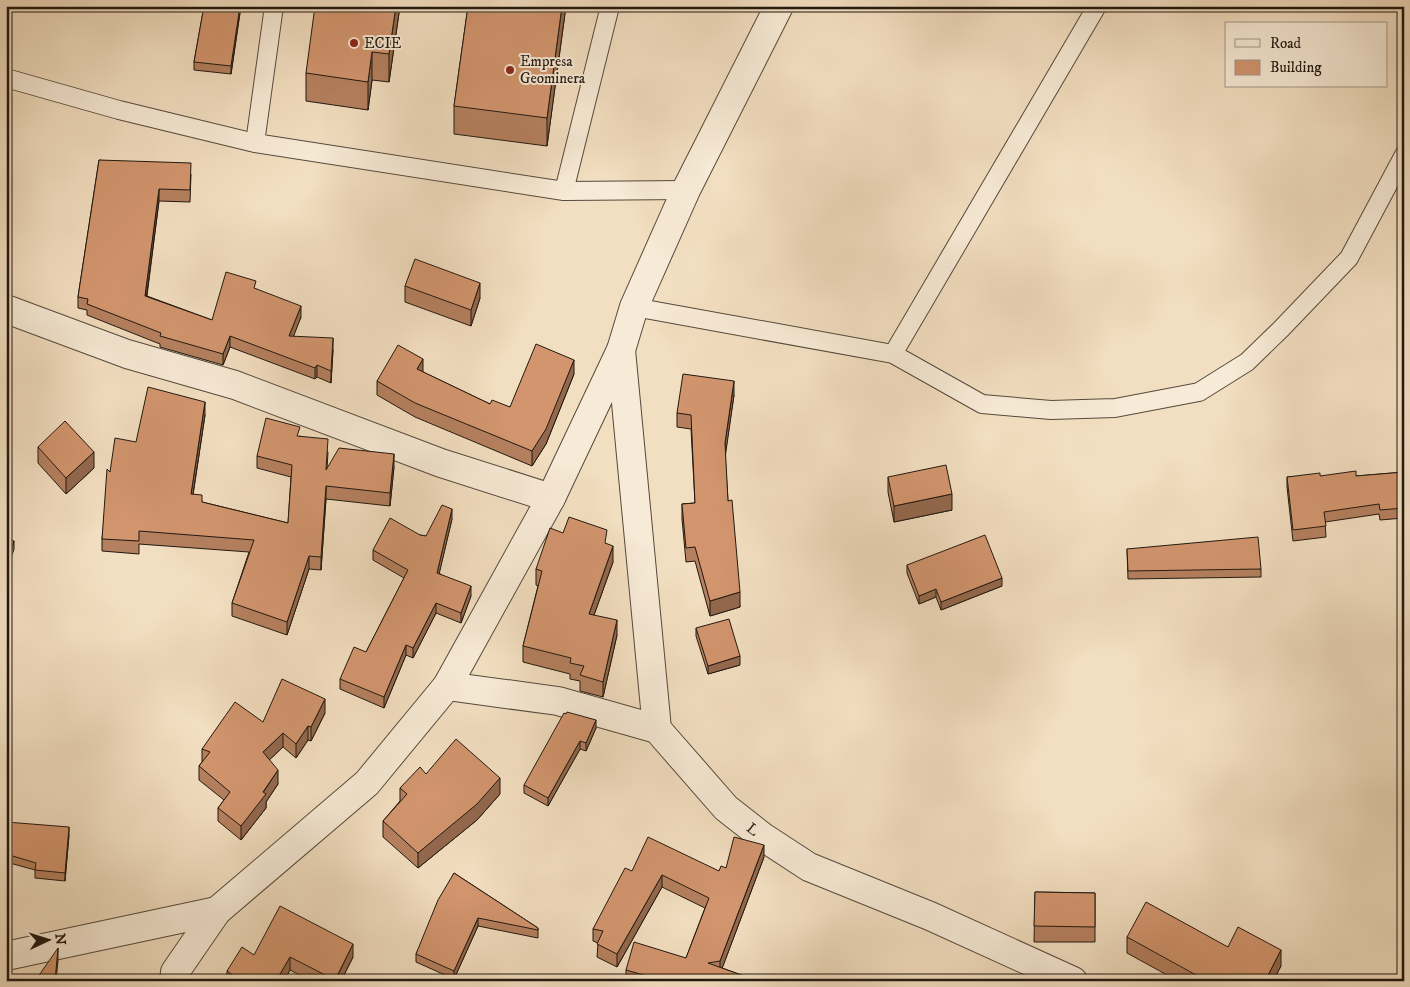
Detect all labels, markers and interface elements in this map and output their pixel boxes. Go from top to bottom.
legend [1225,22,1388,88]
place label: ECIE [364,34,402,53]
text: Road [1270,34,1302,53]
marker: ECIE [348,37,360,49]
place label: Empresa Geominera [520,52,586,88]
text: Building [1270,58,1322,77]
marker: Empresa Geominera [504,64,516,76]
street label: L [743,819,763,840]
north arrow [22,914,72,964]
text: N [51,933,69,946]

